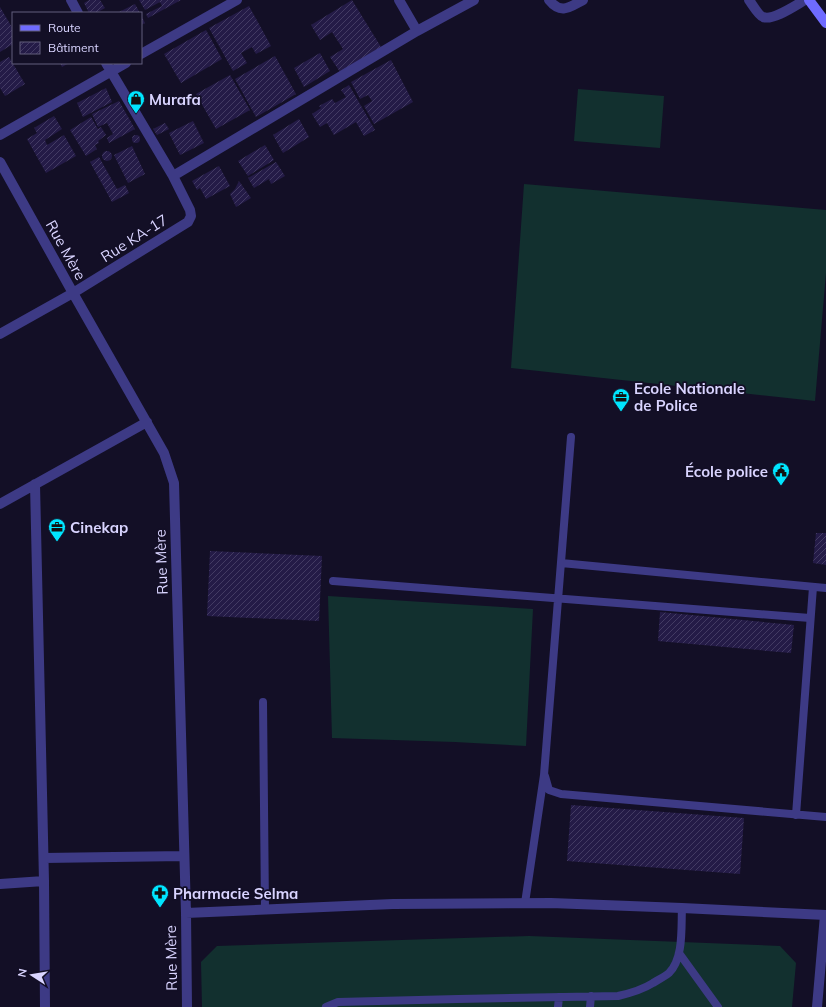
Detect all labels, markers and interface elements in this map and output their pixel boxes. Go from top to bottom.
legend [12,12,142,64]
text: Route [48,20,81,35]
text: Bâtiment [48,40,99,55]
shop icon: Murafa [126,89,146,114]
place label: Murafa [149,90,201,109]
street label: Rue KA-17 [97,210,171,266]
street label: Rue Mère [42,217,90,283]
place label: Ecole Nationale de Police [634,379,745,415]
office icon: Ecole Nationale de Police [611,387,631,412]
public building icon: École police [771,461,791,486]
place label: École police [685,462,768,481]
office icon: Cinekap [47,517,67,542]
place label: Cinekap [70,518,128,537]
street label: Rue Mère [150,529,172,595]
pharmacy icon: Pharmacie Selma [150,883,170,908]
place label: Pharmacie Selma [173,884,298,903]
street label: Rue Mère [161,925,181,991]
north arrow [12,955,52,995]
text: N [15,967,30,978]

